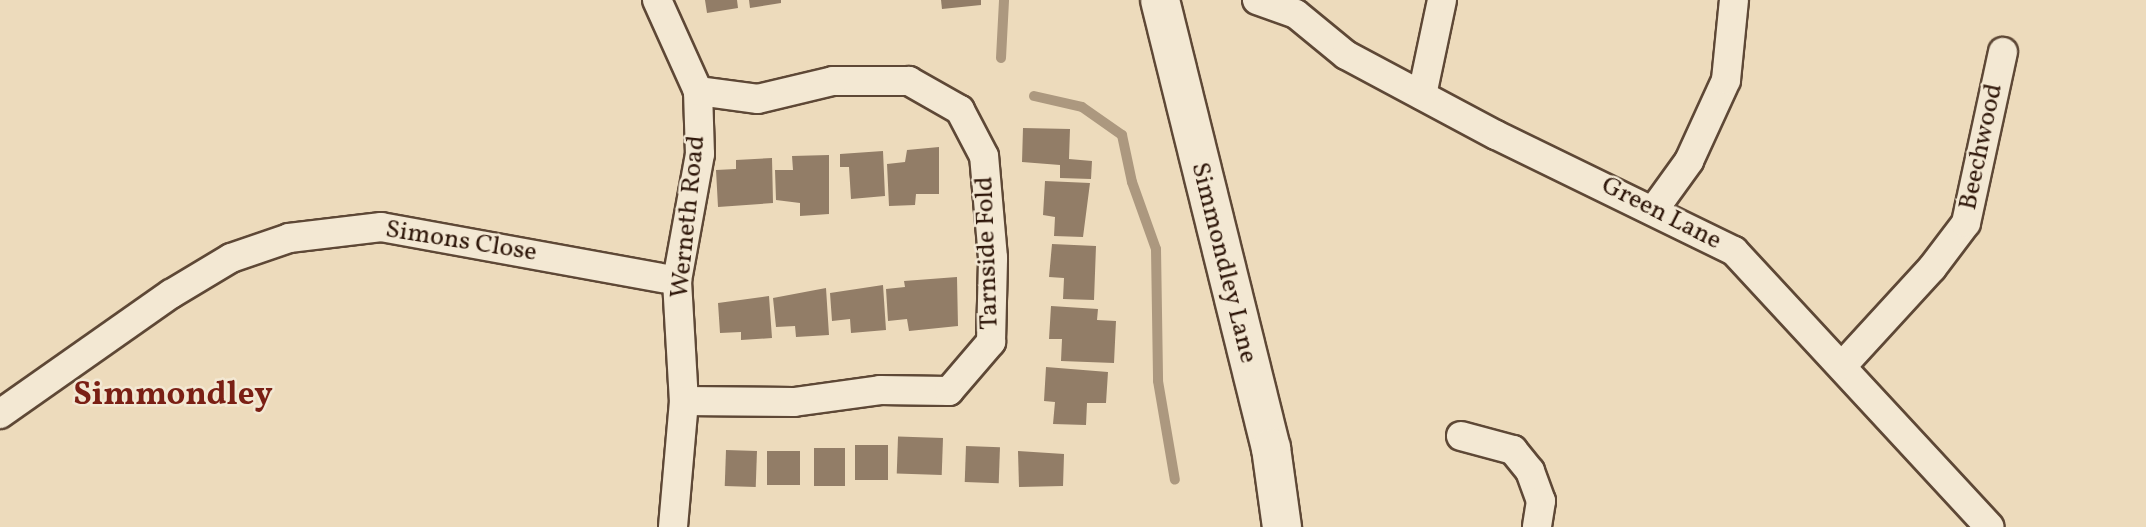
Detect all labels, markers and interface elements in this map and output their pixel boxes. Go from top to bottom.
street label: Beechwood [1953,81,2011,213]
street label: Werneth Road [665,134,713,300]
street label: Simmondley Lane [1183,159,1263,367]
street label: Green Lane [1596,170,1726,258]
street label: Tarnside Fold [970,176,1006,330]
street label: Simons Close [383,215,539,269]
district label: Simmondley [73,377,273,417]

